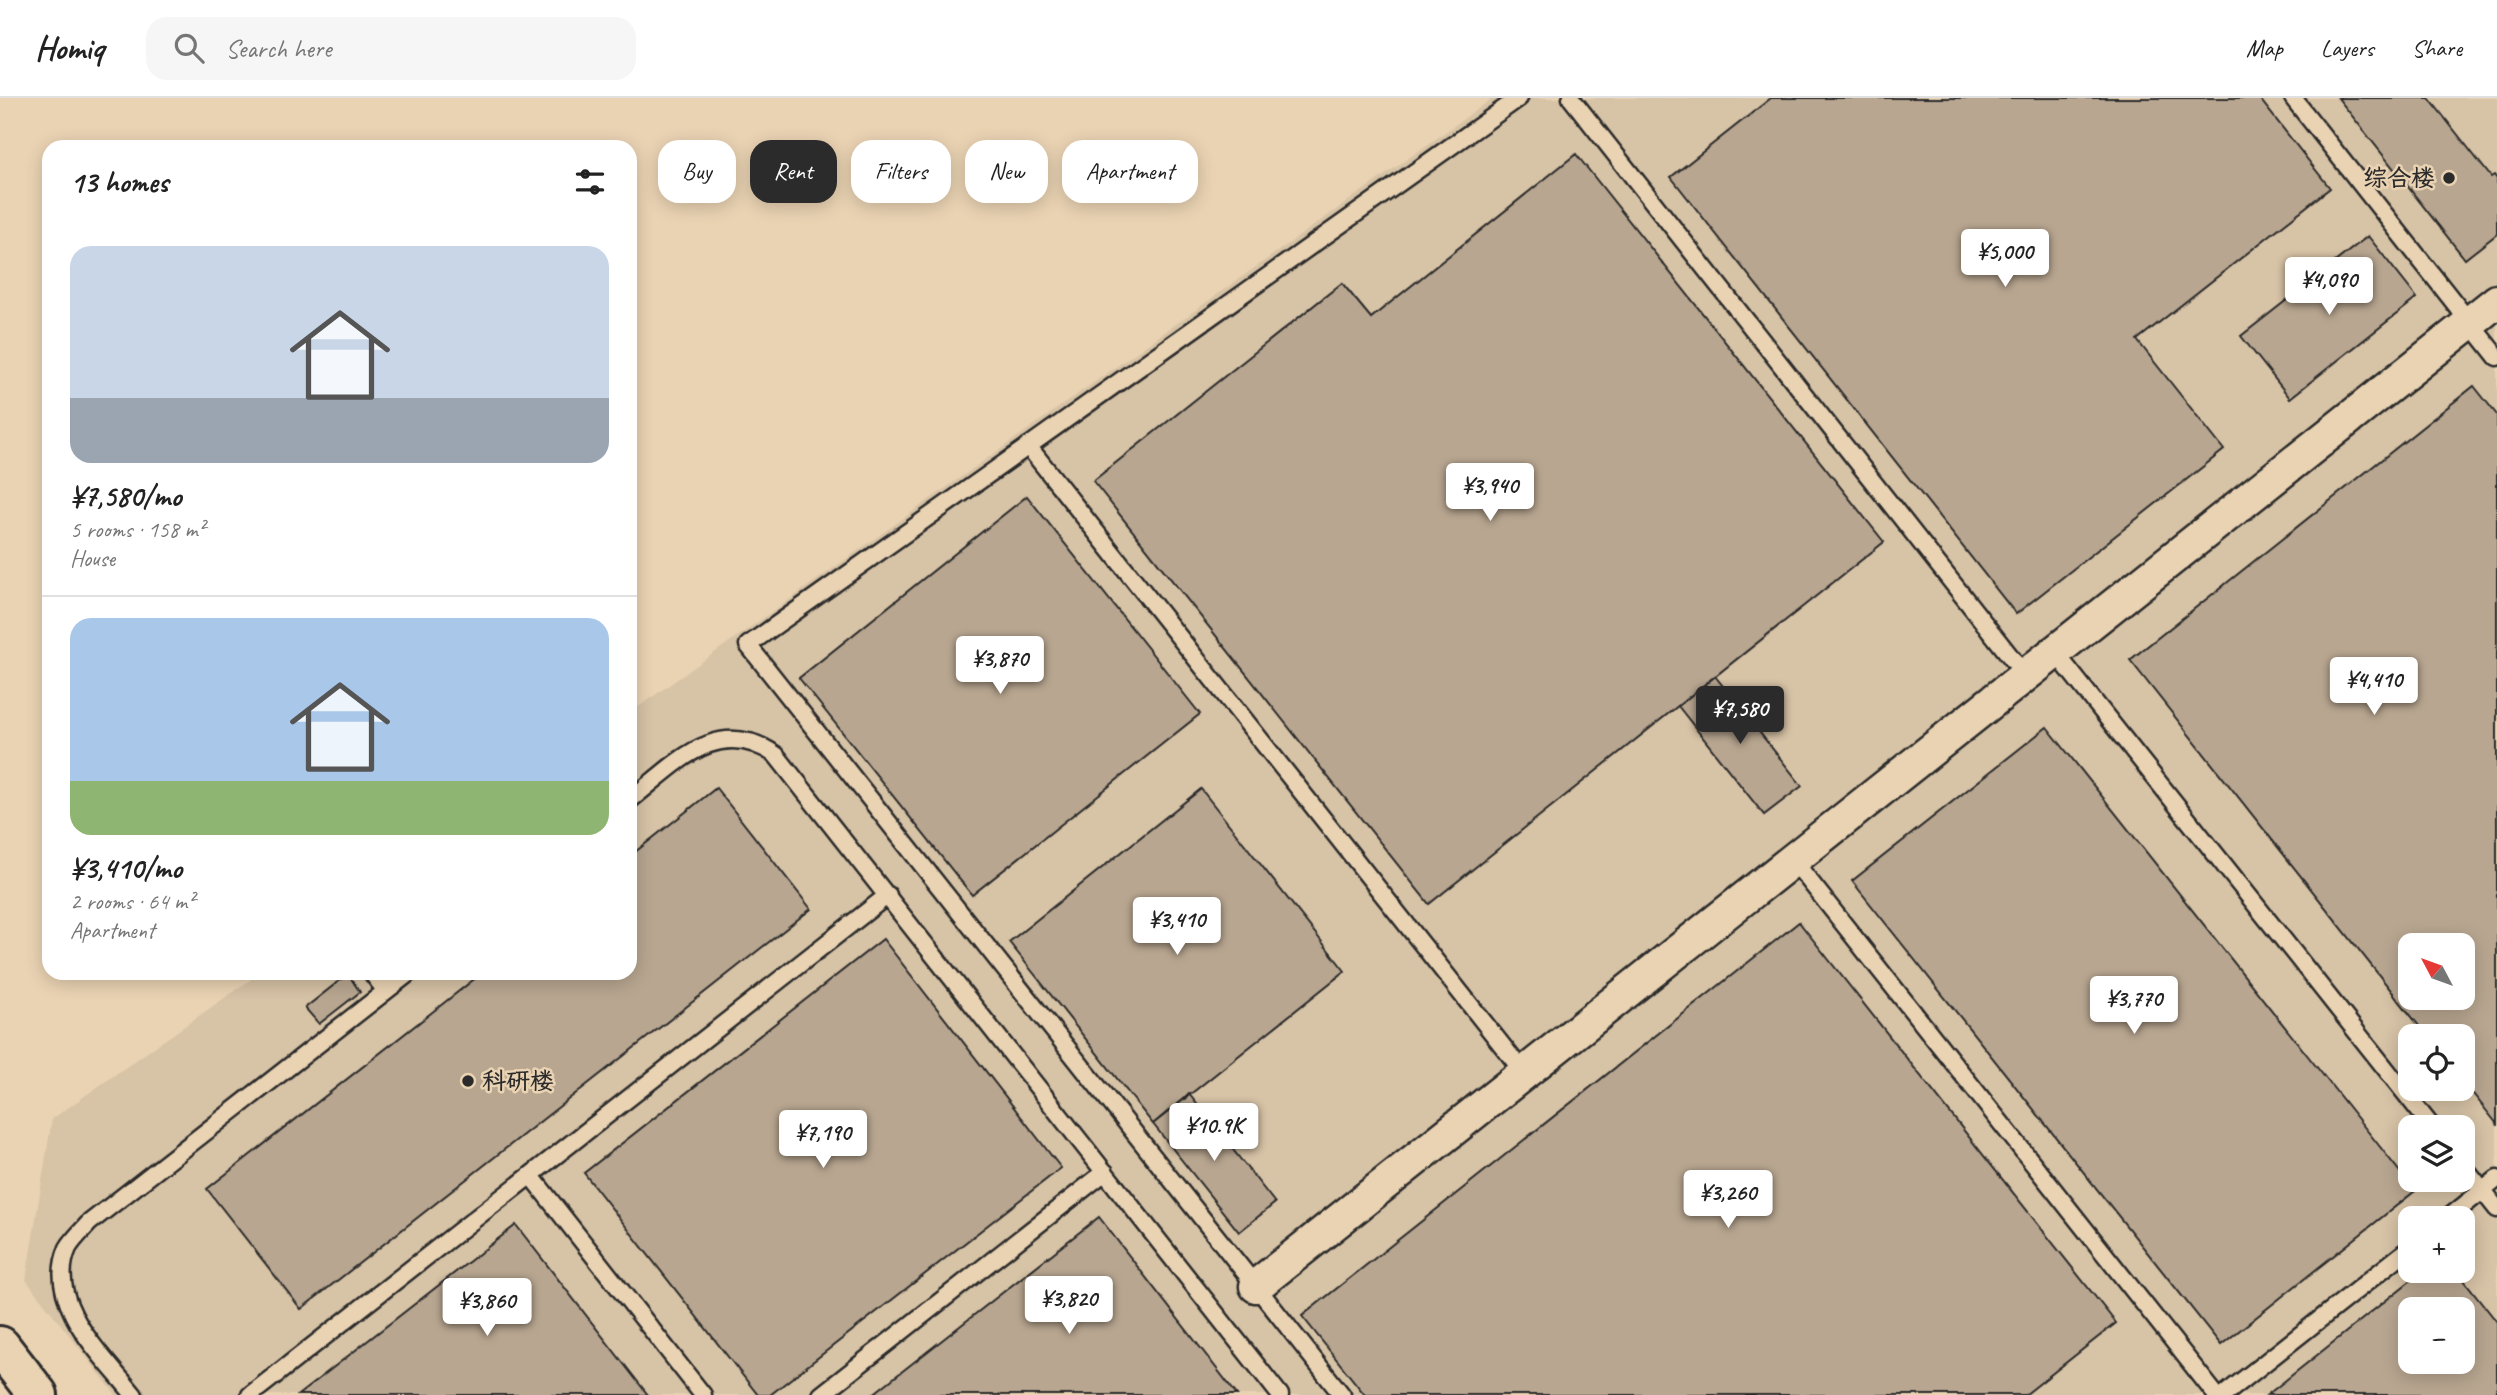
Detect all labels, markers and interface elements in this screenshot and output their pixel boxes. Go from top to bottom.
search box [146,17,636,80]
text: Homiq [35,27,104,69]
icon: search [170,29,208,67]
text: Search here [226,32,331,65]
text: Map [2246,33,2283,63]
text: Layers [2321,33,2374,63]
text: Share [2412,33,2462,63]
chip: Buy [658,140,736,203]
chip: Rent [750,140,837,203]
chip: Filters [851,140,951,203]
chip: New [965,140,1048,203]
chip: Apartment [1062,140,1198,203]
text: 13 homes [70,163,168,201]
icon: filters [571,163,609,201]
place label: 综合楼 [2363,163,2435,193]
marker: 综合楼 [2441,170,2457,186]
pin: ¥5,000 [1948,230,2062,289]
text: ¥5,000 [1977,237,2033,266]
pin: ¥4,090 [2272,258,2386,317]
text: ¥4,090 [2301,265,2357,294]
icon: home [277,292,403,418]
pin: ¥3,940 [1433,464,1547,523]
text: ¥3,940 [1462,471,1518,500]
text: ¥7,580/mo [70,477,181,515]
text: 5 rooms · 158 m² [70,515,205,544]
text: House [70,544,115,573]
pin: ¥3,870 [943,636,1057,696]
text: ¥3,870 [972,644,1028,673]
pin: ¥4,410 [2317,658,2431,717]
icon: home [277,664,403,790]
text: ¥4,410 [2346,665,2402,694]
pin: ¥7,580 [1683,686,1797,746]
text: ¥7,580 [1712,694,1768,723]
text: ¥3,410/mo [70,849,182,887]
text: 2 rooms · 64 m² [70,887,194,916]
pin: ¥3,410 [1120,898,1234,957]
text: ¥3,410 [1149,905,1205,934]
text: Apartment [70,916,155,945]
north arrow [2398,933,2474,1010]
map controls [2398,933,2475,1374]
pin: ¥3,770 [2077,976,2191,1036]
text: ¥3,770 [2106,984,2162,1013]
button: locate [2398,1024,2475,1101]
place label: 科研楼 [482,1066,554,1096]
marker: 科研楼 [460,1073,476,1089]
pin: ¥10.9K [1157,1104,1271,1163]
pin: ¥7,190 [766,1110,880,1170]
text: ¥10.9K [1185,1111,1243,1140]
button: layers [2398,1115,2475,1192]
text: ¥7,190 [795,1118,851,1147]
pin: ¥3,260 [1671,1170,1785,1230]
text: ¥3,260 [1700,1178,1756,1207]
button: + [2398,1206,2475,1283]
pin: ¥3,820 [1012,1276,1126,1336]
pin: ¥3,860 [430,1278,544,1338]
text: ¥3,820 [1041,1284,1097,1313]
text: ¥3,860 [459,1286,515,1315]
button: − [2398,1297,2475,1374]

